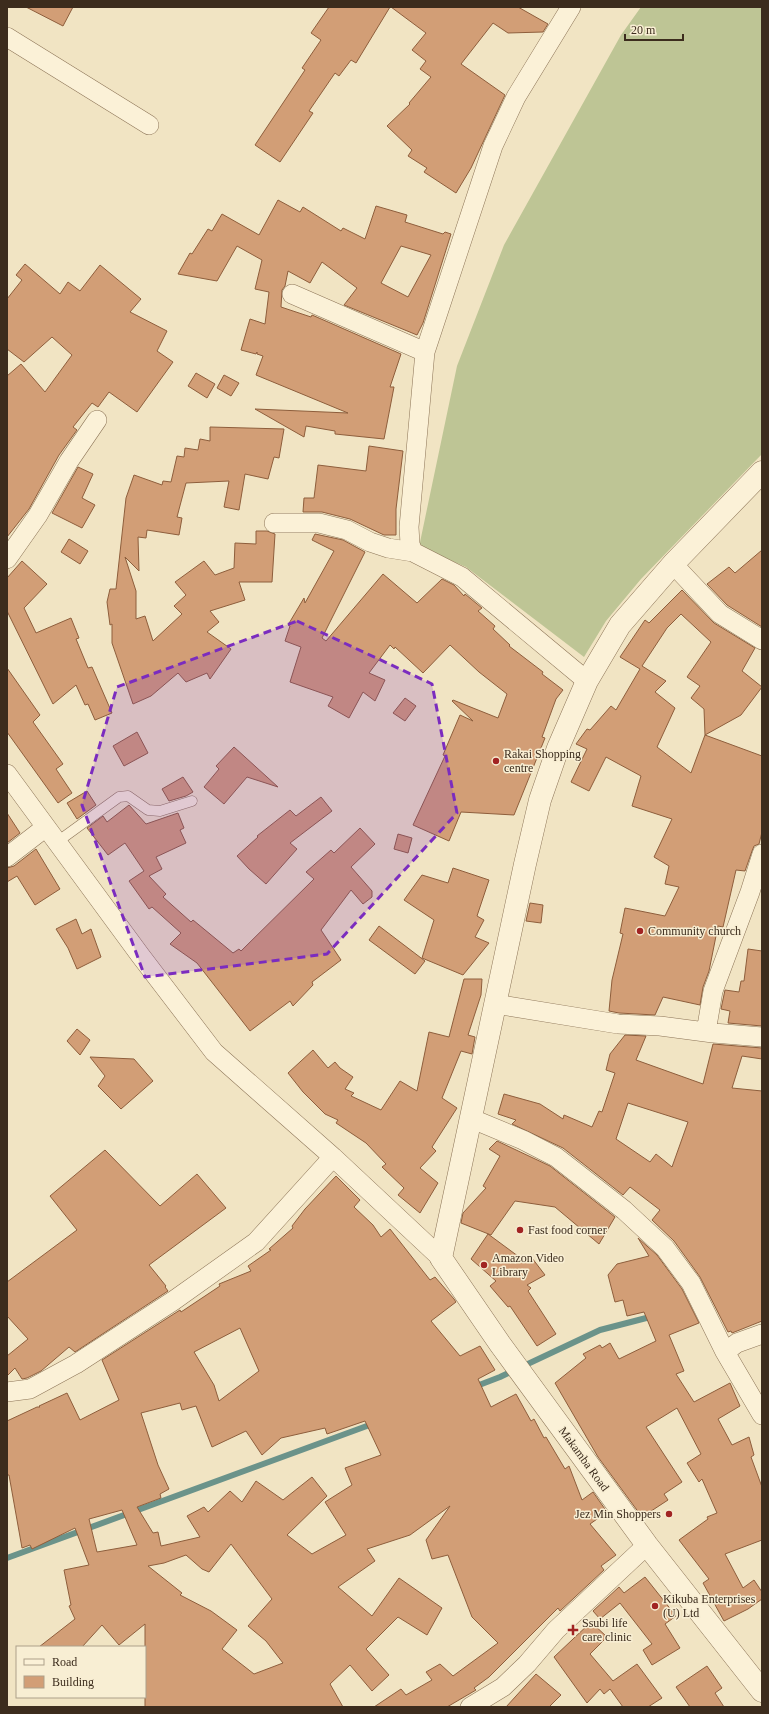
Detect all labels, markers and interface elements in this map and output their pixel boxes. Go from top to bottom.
scale bar [625,16,683,42]
text: 20 m [631,23,656,37]
place label: Rakai Shopping centre [504,747,581,775]
marker: Rakai Shopping centre [491,756,501,766]
place label: Community church [648,924,741,938]
marker: Community church [635,926,645,936]
place label: Fast food corner [528,1223,607,1237]
marker: Fast food corner [515,1225,525,1235]
place label: Amazon Video Library [492,1251,564,1279]
marker: Amazon Video Library [479,1260,489,1270]
street label: Makamba Road [556,1424,612,1494]
place label: Jez Min Shoppers [575,1507,661,1521]
marker: Jez Min Shoppers [664,1509,674,1519]
place label: Kikuba Enterprises (U) Ltd [663,1592,756,1620]
marker: Kikuba Enterprises (U) Ltd [650,1601,660,1611]
place label: Ssubi life care clinic [582,1616,632,1644]
marker: Ssubi life care clinic [567,1624,579,1636]
legend [16,1646,146,1698]
text: Road [52,1655,77,1669]
text: Building [52,1675,94,1689]

